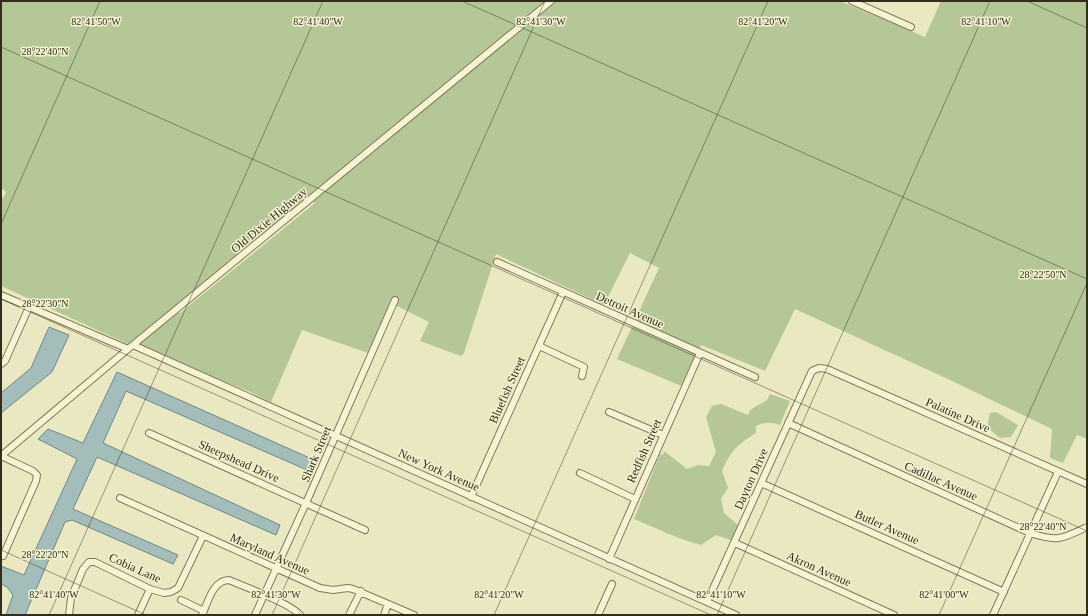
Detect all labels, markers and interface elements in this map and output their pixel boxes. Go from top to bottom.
text: 82°41'50"W [71,16,121,27]
text: 82°41'40"W [293,16,343,27]
text: 82°41'30"W [516,16,566,27]
text: 82°41'20"W [738,16,788,27]
text: 82°41'10"W [961,16,1011,27]
text: 28°22'40"N [21,46,69,57]
street label: Old Dixie Highway [228,184,310,256]
text: 28°22'50"N [1019,269,1067,280]
street label: Detroit Avenue [594,289,666,331]
text: 28°22'30"N [21,298,69,309]
street label: Bluefish Street [486,354,528,426]
street label: Palatine Drive [924,395,992,435]
street label: Redfish Street [624,416,665,485]
street label: Shark Street [298,424,334,484]
street label: Sheepshead Drive [196,437,282,485]
street label: New York Avenue [396,446,482,494]
street label: Dayton Drive [731,446,771,512]
street label: Cadillac Avenue [902,459,980,503]
street label: Butler Avenue [853,507,921,547]
text: 28°22'40"N [1019,521,1067,532]
street label: Maryland Avenue [228,530,312,578]
street label: Akron Avenue [784,548,854,590]
text: 28°22'20"N [21,549,69,560]
street label: Cobia Lane [107,550,163,586]
text: 82°41'40"W [29,589,79,600]
text: 82°41'30"W [251,589,301,600]
text: 82°41'20"W [474,589,524,600]
text: 82°41'10"W [696,589,746,600]
text: 82°41'00"W [919,589,969,600]

